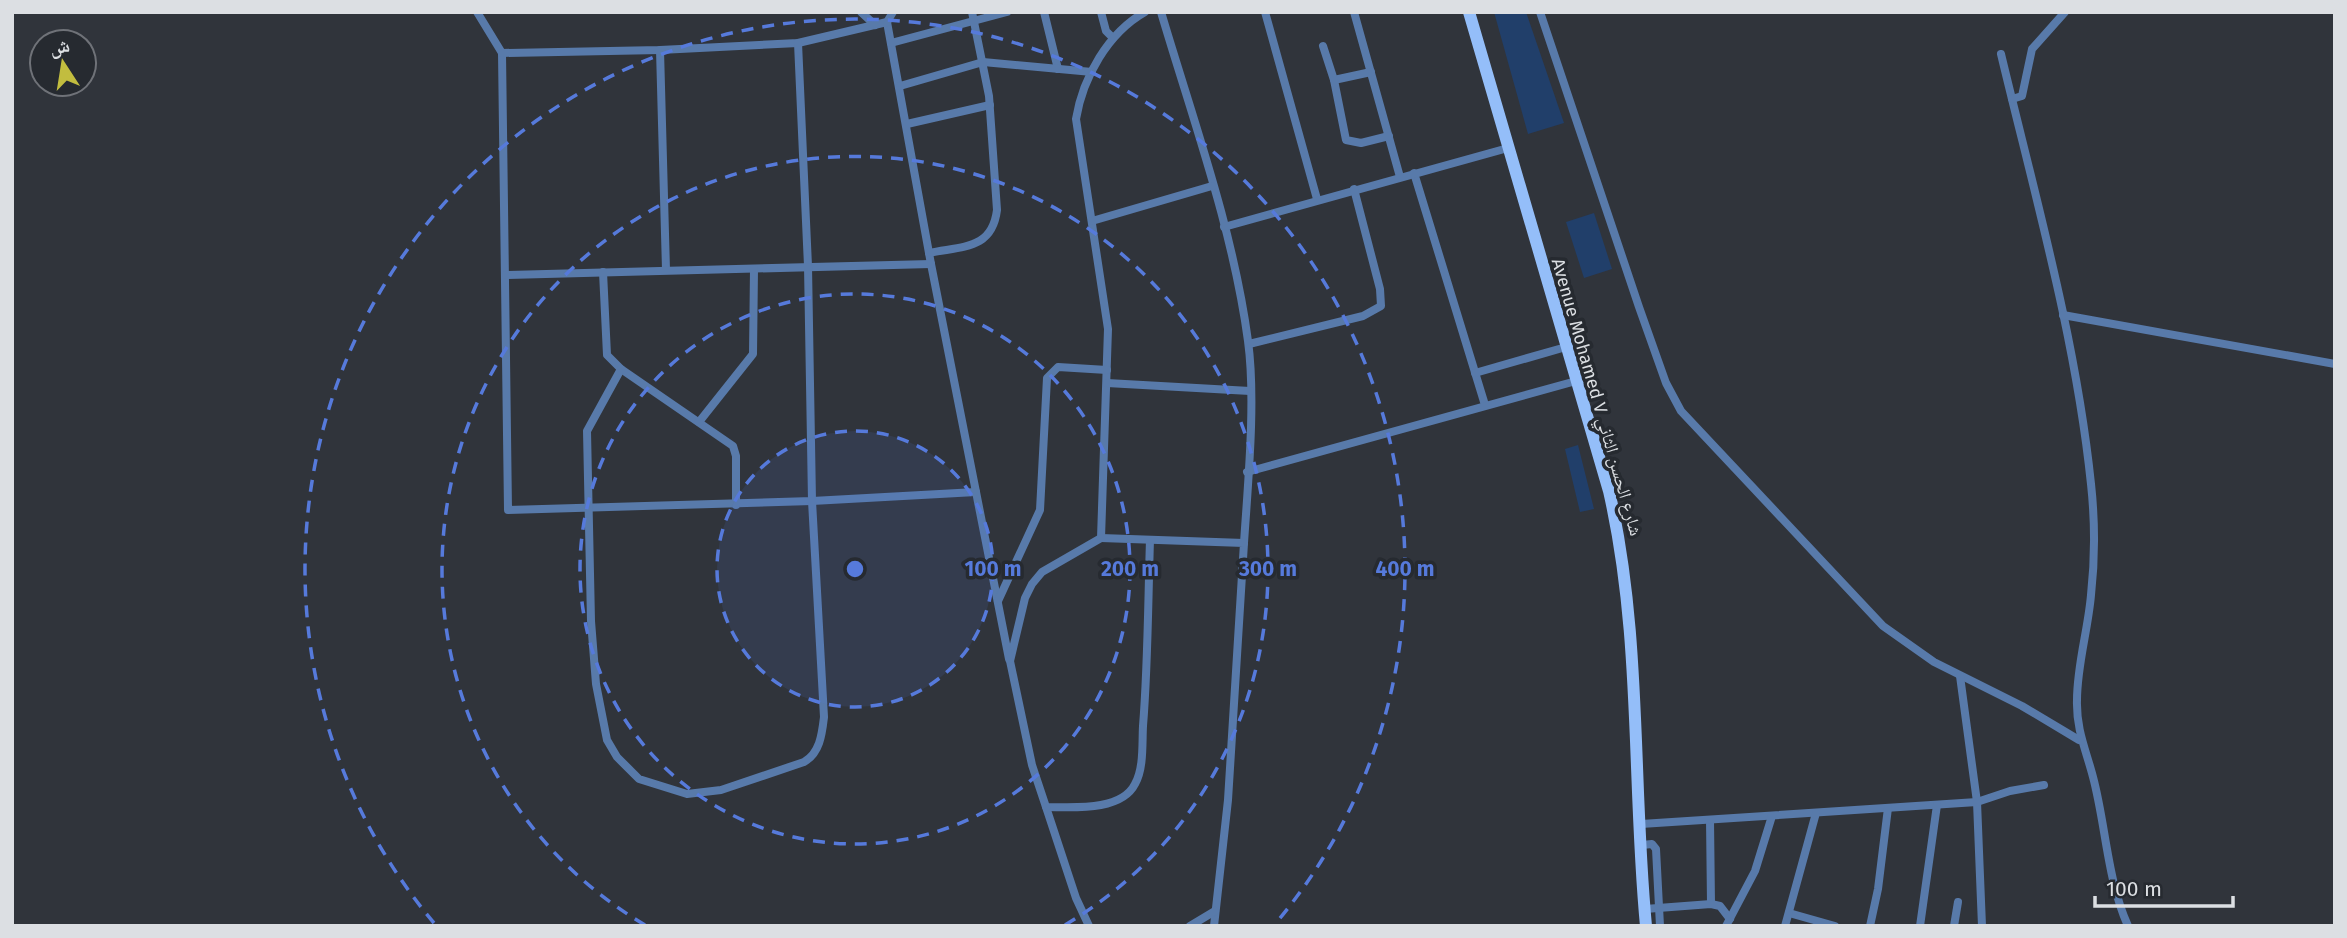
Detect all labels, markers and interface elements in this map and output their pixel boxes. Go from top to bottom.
north arrow [28,28,98,98]
text: ش [47,34,72,60]
street label: Avenue Mohamed V شارع الحسن الثاني [1543,256,1647,539]
text: 100 m [964,556,1022,582]
text: 200 m [1101,556,1159,582]
text: 300 m [1238,556,1297,582]
text: 400 m [1375,556,1435,582]
centre of rings [843,557,867,581]
scale bar [2095,864,2233,908]
text: 100 m [2106,876,2162,902]

